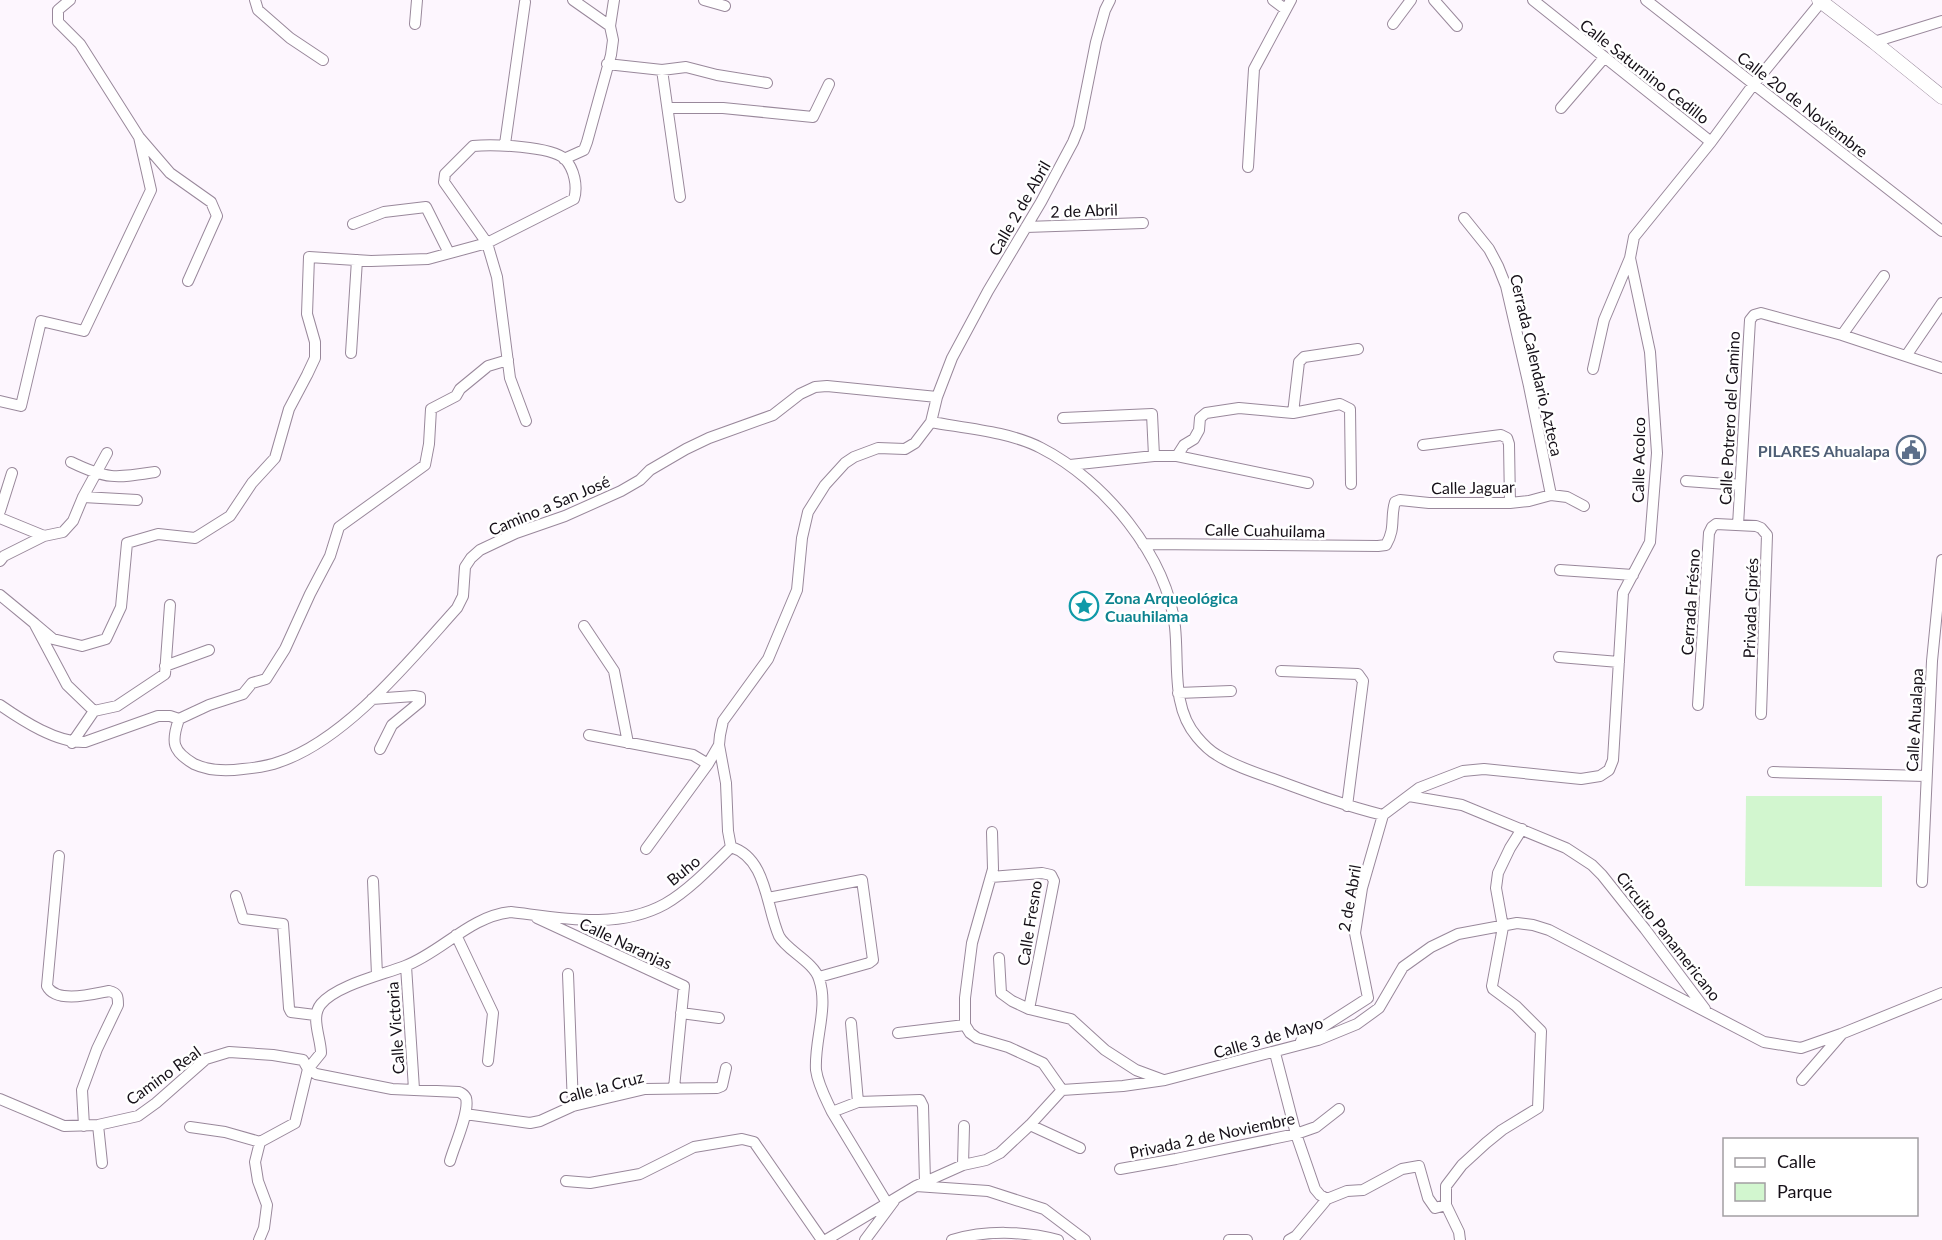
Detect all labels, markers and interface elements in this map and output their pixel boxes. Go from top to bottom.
street label: Calle Saturnino Cedillo [1577,15,1713,127]
street label: Calle 20 de Noviembre [1734,47,1872,161]
street label: Calle 2 de Abril [984,157,1054,259]
street label: 2 de Abril [1050,199,1118,221]
street label: Cerrada Calendario Azteca [1507,272,1567,458]
street label: Calle Potrero del Camino [1715,331,1743,505]
street label: Calle Acolco [1628,417,1648,503]
public building icon: PILARES Ahualapa [1895,434,1927,466]
place label: PILARES Ahualapa [1758,441,1890,460]
street label: Camino a San José [486,471,612,539]
street label: Calle Jaguar [1431,477,1515,497]
street label: Calle Cuahuilama [1204,519,1326,541]
street label: Cerrada Frésno [1677,548,1703,656]
street label: Privada Ciprés [1739,557,1761,659]
place label: Zona Arqueológica Cuauhilama [1105,588,1238,625]
place icon: Zona Arqueológica Cuauhilama [1068,590,1100,622]
street label: Calle Ahualapa [1902,668,1926,772]
street label: Buho [663,851,703,889]
street label: 2 de Abril [1334,863,1364,933]
street label: Circuito Panamericano [1613,868,1725,1004]
street label: Calle Fresno [1013,879,1045,967]
street label: Calle Naranjas [577,913,675,973]
street label: Calle Victoria [382,981,408,1075]
street label: Calle 3 de Mayo [1211,1012,1325,1062]
street label: Camino Real [122,1042,204,1108]
street label: Calle la Cruz [556,1067,646,1107]
street label: Privada 2 de Noviembre [1128,1108,1296,1162]
legend [1723,1138,1918,1216]
text: Calle [1777,1150,1816,1172]
text: Parque [1777,1180,1832,1202]

